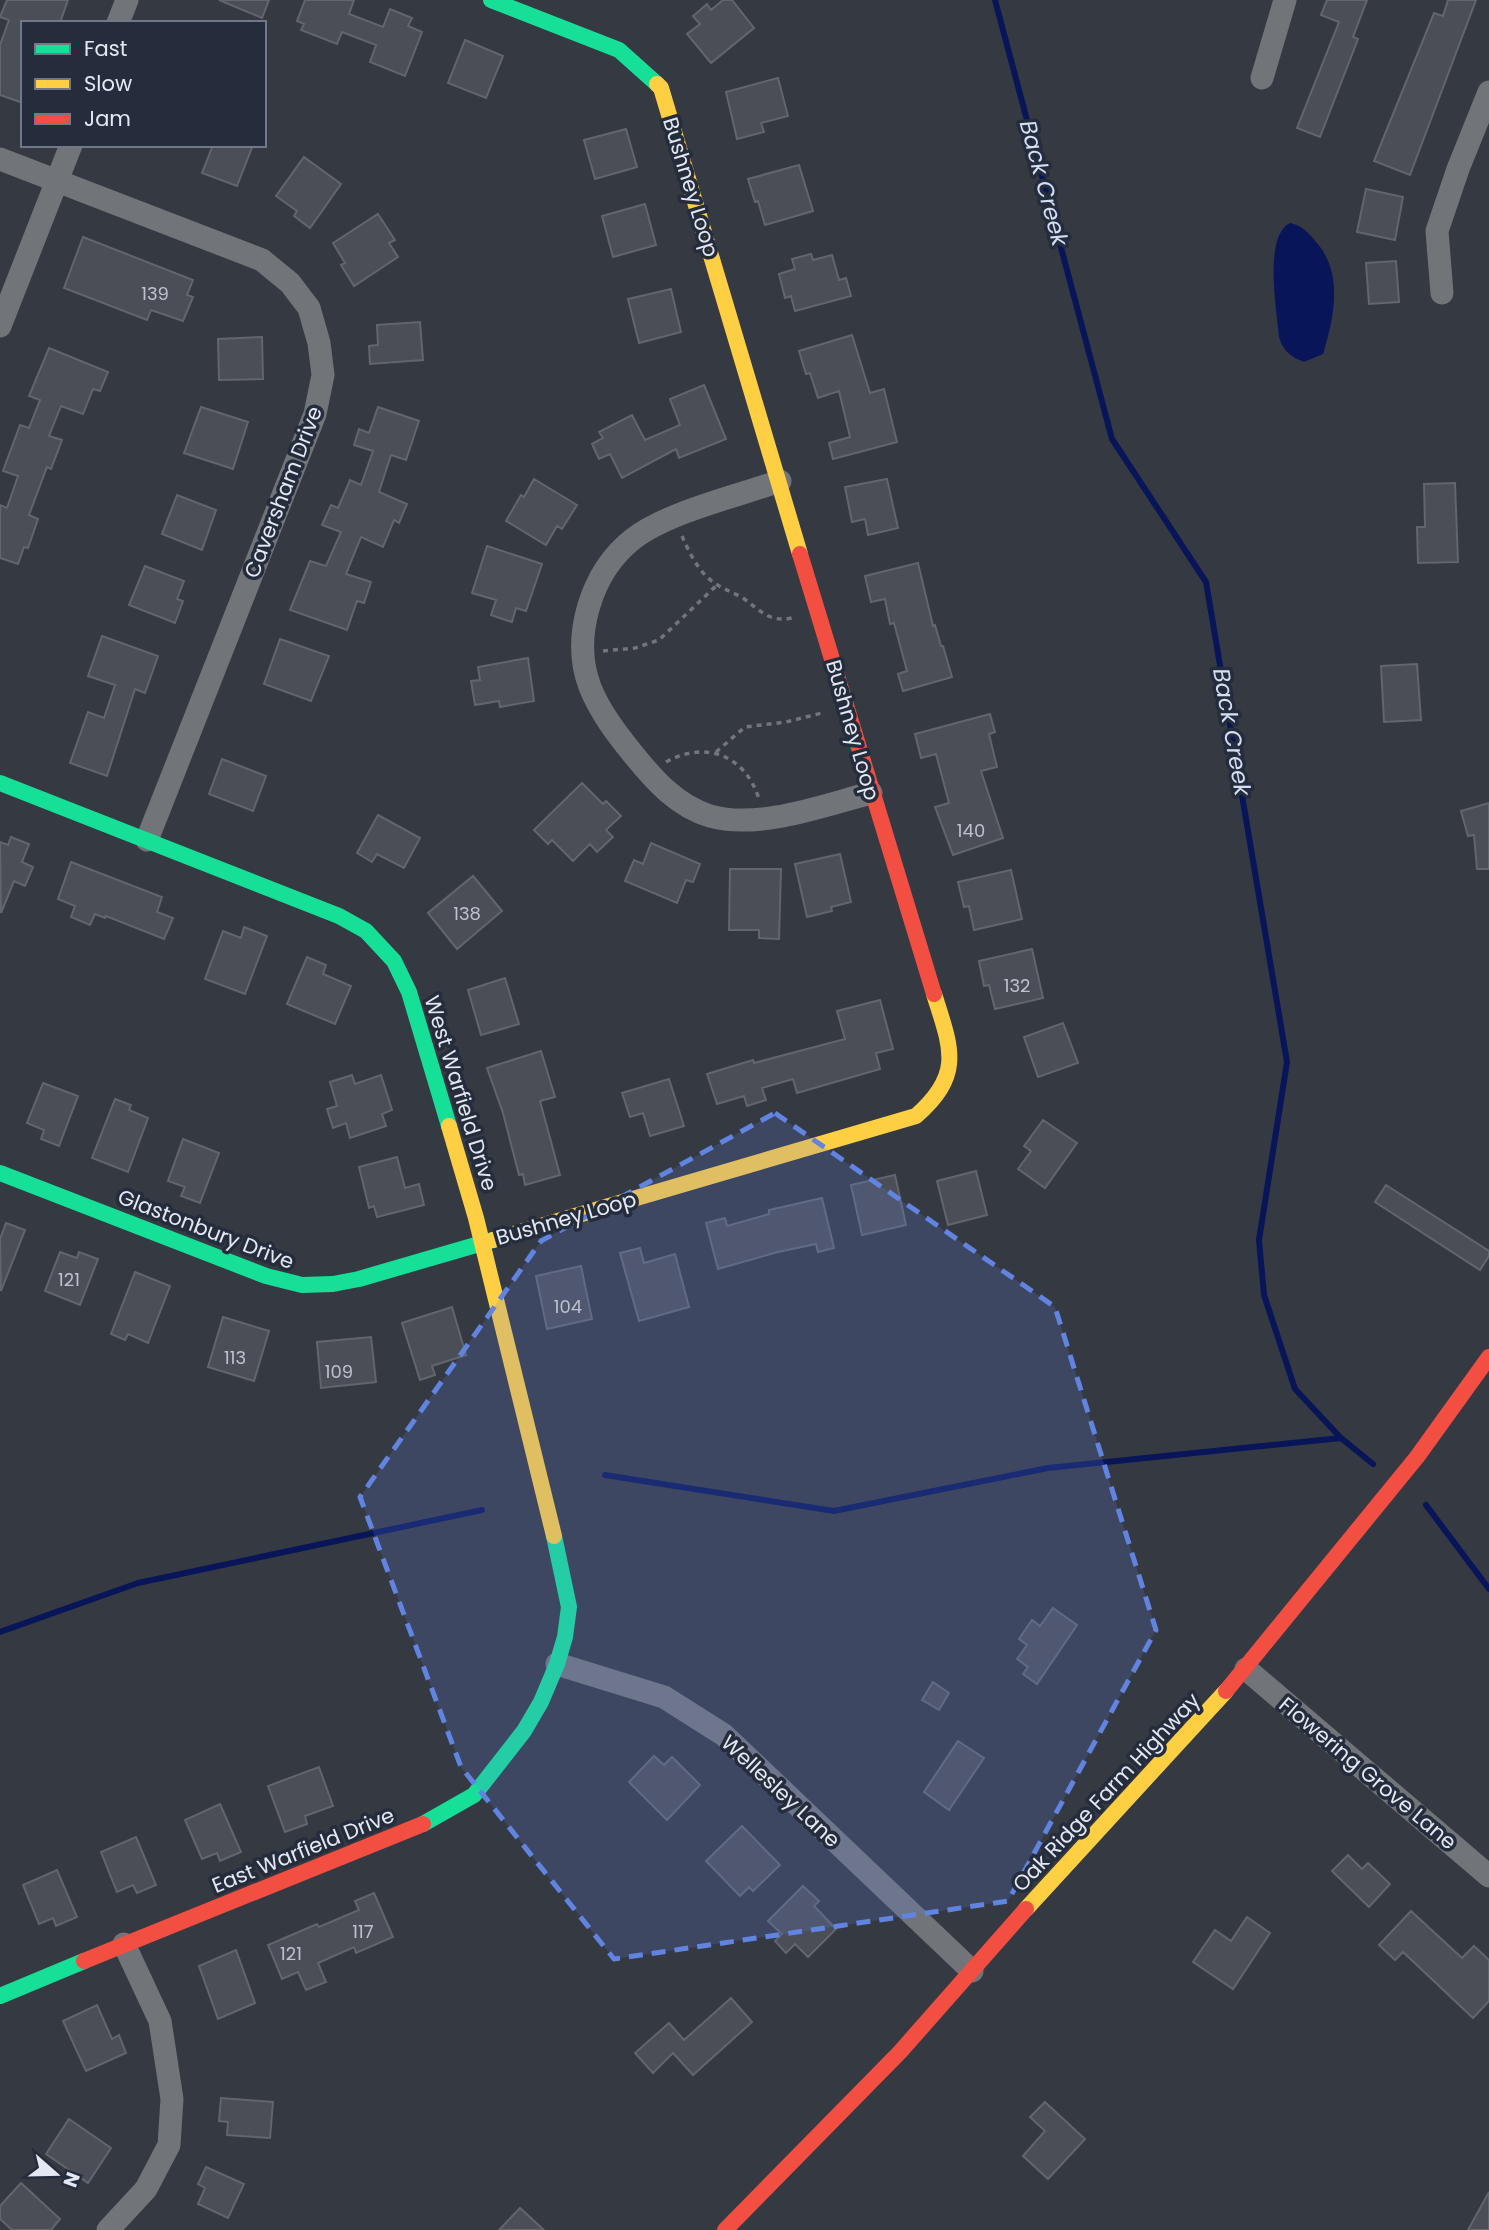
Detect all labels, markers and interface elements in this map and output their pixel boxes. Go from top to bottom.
legend [21,21,266,147]
text: Fast [84,34,127,63]
text: Slow [84,69,132,98]
text: Jam [84,104,131,133]
street label: Bushney Loop [656,114,726,260]
water label: Back Creek [1012,117,1076,251]
house number: 139 [141,281,169,306]
street label: Caversham Drive [237,402,329,582]
street label: Bushney Loop [819,656,887,804]
water label: Back Creek [1205,666,1259,799]
house number: 140 [957,818,985,843]
house number: 138 [453,901,481,926]
house number: 132 [1004,973,1030,998]
street label: West Warfield Drive [417,992,505,1194]
street label: Glastonbury Drive [114,1182,298,1276]
street label: Bushney Loop [492,1184,640,1252]
house number: 121 [58,1267,80,1292]
house number: 104 [554,1294,582,1319]
house number: 113 [224,1345,246,1370]
house number: 109 [325,1359,353,1384]
street label: Oak Ridge Farm Highway [1006,1686,1206,1898]
street label: Flowering Grove Lane [1273,1690,1463,1856]
street label: Wellesley Lane [715,1728,847,1854]
street label: East Warfield Drive [207,1800,399,1900]
house number: 117 [352,1919,374,1944]
house number: 121 [280,1941,302,1966]
north arrow [21,2139,91,2209]
text: N [56,2168,87,2191]

